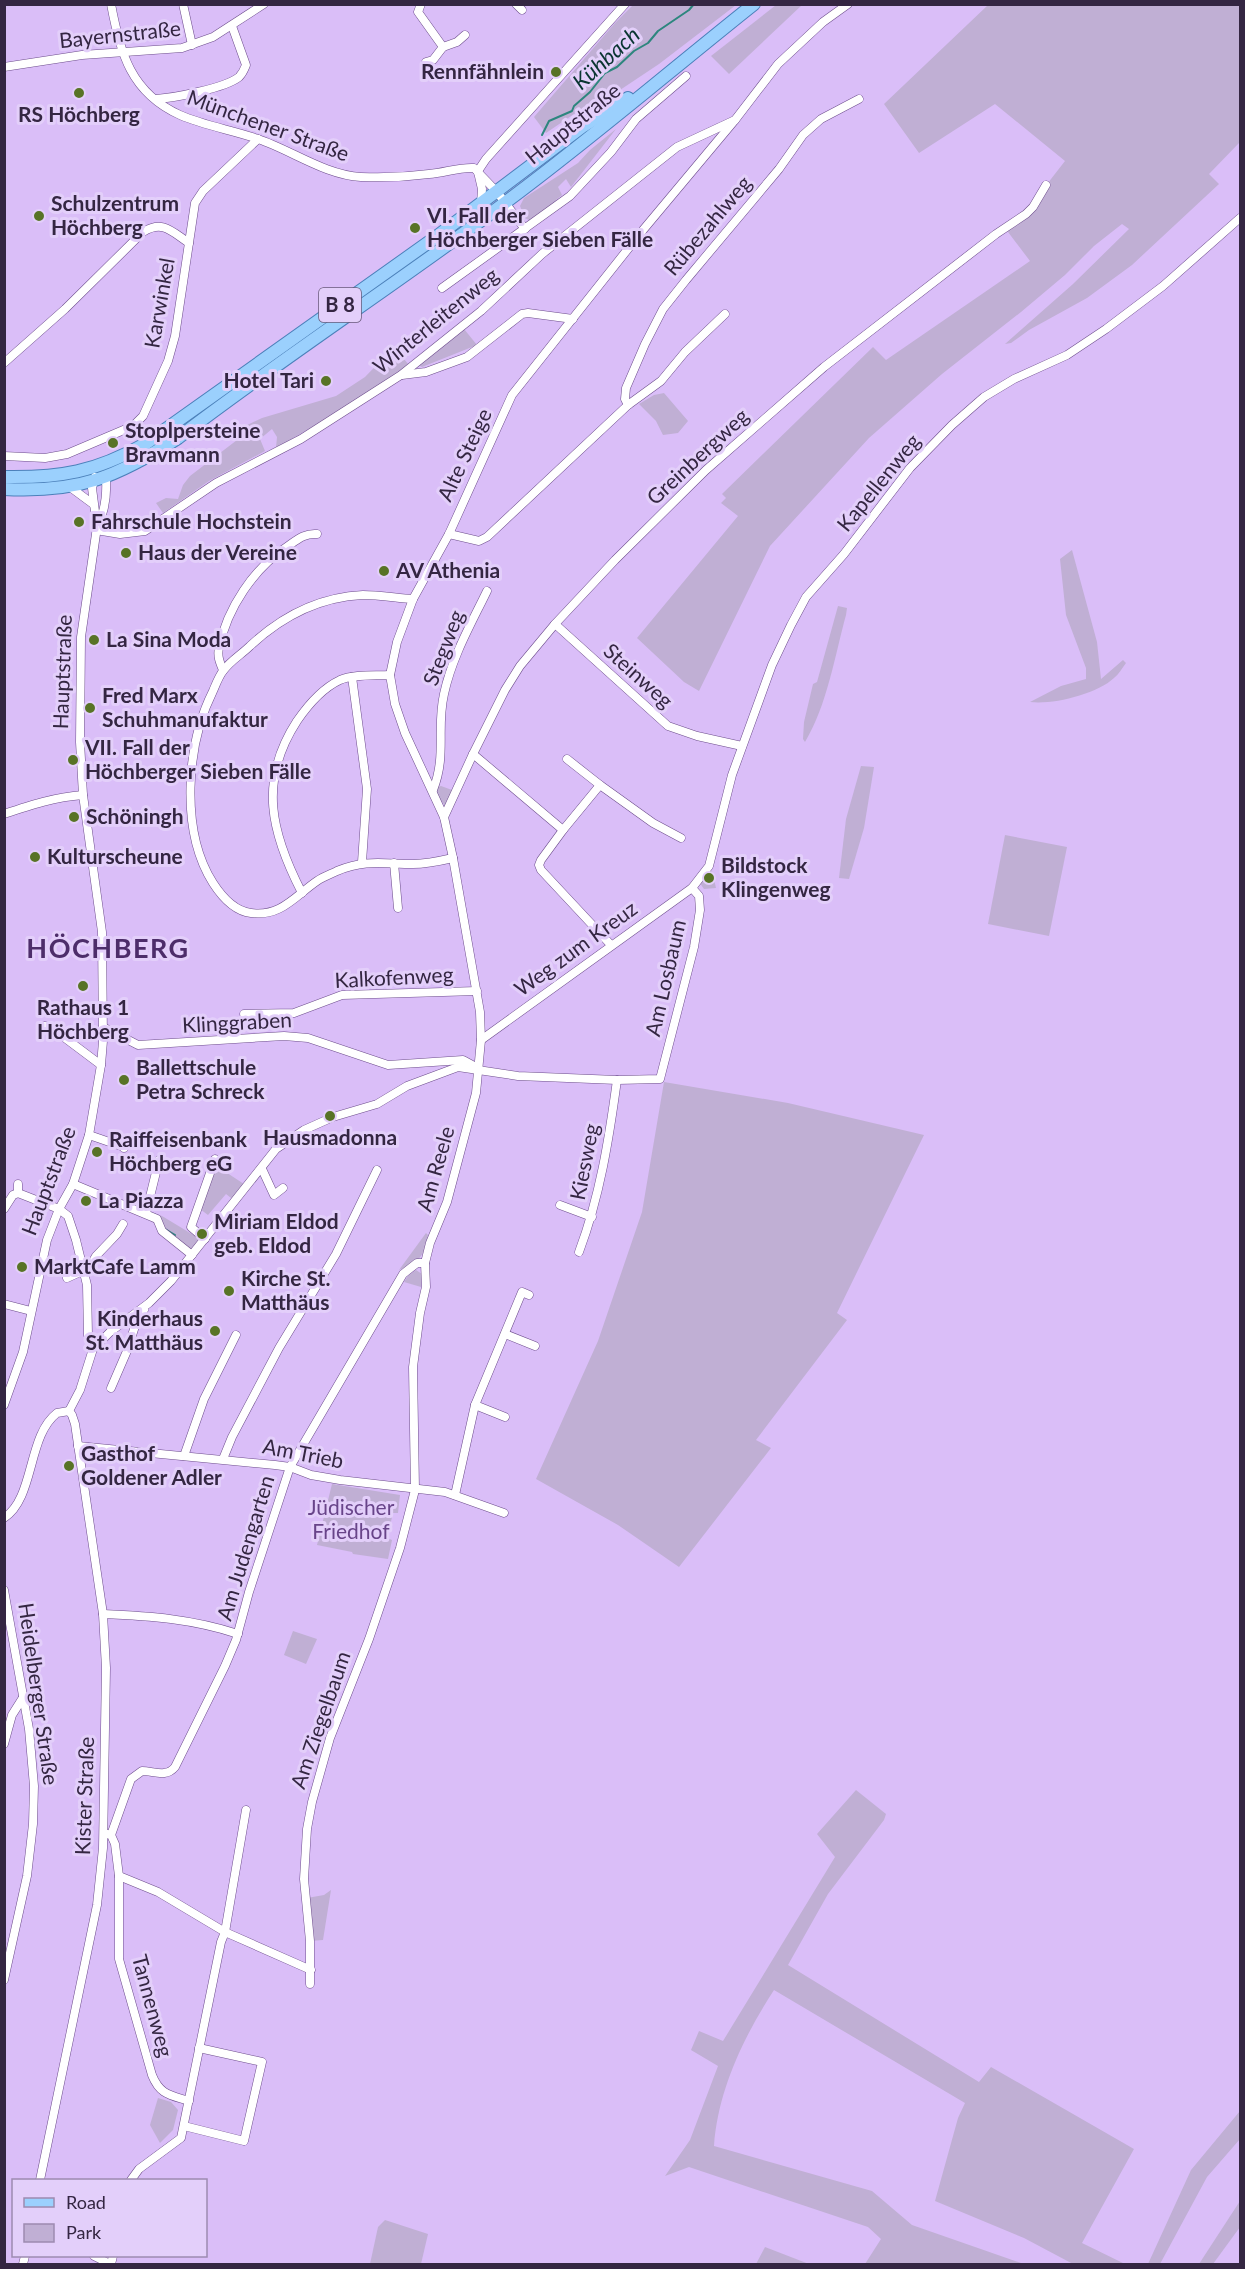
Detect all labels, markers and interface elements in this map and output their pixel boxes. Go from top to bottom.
street label: Bayernstraße [58,15,182,52]
water label: Kühbach [567,21,645,95]
place label: Rennfähnlein [421,58,544,83]
marker: Rennfähnlein [549,65,563,79]
street label: Hauptstraße [520,77,625,169]
street label: Münchener Straße [184,84,353,166]
marker: RS Höchberg [72,86,86,100]
place label: RS Höchberg [18,101,140,126]
street label: Rübezahlweg [658,170,756,280]
place label: Schulzentrum Höchberg [51,190,179,239]
place label: VI. Fall der Höchberger Sieben Fälle [426,202,653,251]
marker: Schulzentrum Höchberg [32,209,46,223]
marker: VI. Fall der Höchberger Sieben Fälle [408,221,422,235]
street label: Karwinkel [138,256,179,350]
street label: Winterleitenweg [367,262,503,378]
road number: B 8 [319,288,361,322]
place label: Hotel Tari [224,367,314,392]
marker: Hotel Tari [319,374,333,388]
street label: Greinbergweg [641,402,753,509]
street label: Alte Steige [431,404,496,505]
place label: Stoplpersteine Bravmann [125,417,261,466]
street label: Kapellenweg [831,428,925,536]
marker: Stoplpersteine Bravmann [106,436,120,450]
place label: Fahrschule Hochstein [91,508,292,533]
marker: Fahrschule Hochstein [72,515,86,529]
place label: Haus der Vereine [138,539,297,564]
marker: Haus der Vereine [119,546,133,560]
place label: AV Athenia [395,557,500,582]
marker: AV Athenia [377,564,391,578]
street label: Stegweg [417,606,468,689]
street label: Hauptstraße [47,614,76,730]
place label: La Sina Moda [106,626,231,651]
marker: La Sina Moda [87,633,101,647]
street label: Steinweg [599,637,679,713]
place label: Fred Marx Schuhmanufaktur [102,682,268,731]
marker: Fred Marx Schuhmanufaktur [83,701,97,715]
place label: VII. Fall der Höchberger Sieben Fälle [84,734,311,783]
marker: VII. Fall der Höchberger Sieben Fälle [66,753,80,767]
place label: Schöningh [86,803,183,828]
marker: Schöningh [67,810,81,824]
place label: Kulturscheune [47,843,183,868]
marker: Kulturscheune [28,850,42,864]
place label: Bildstock Klingenweg [721,852,831,901]
marker: Bildstock Klingenweg [702,871,716,885]
street label: Weg zum Kreuz [509,895,641,1001]
street label: Am Losbaum [639,917,690,1038]
district label: HÖCHBERG [26,931,190,964]
street label: Kalkofenweg [334,961,454,992]
marker: Rathaus 1 Höchberg [76,979,90,993]
place label: Rathaus 1 Höchberg [37,994,129,1043]
street label: Klinggraben [181,1006,292,1037]
place label: Ballettschule Petra Schreck [136,1054,265,1103]
marker: Ballettschule Petra Schreck [117,1073,131,1087]
marker: Hausmadonna [323,1109,337,1123]
street label: Kiesweg [564,1121,603,1202]
street label: Hauptstraße [15,1122,80,1239]
street label: Am Reele [410,1123,459,1214]
place label: Hausmadonna [263,1124,397,1149]
place label: Raiffeisenbank Höchberg eG [109,1126,248,1175]
marker: Raiffeisenbank Höchberg eG [90,1145,104,1159]
place label: La Piazza [98,1187,184,1212]
marker: La Piazza [79,1194,93,1208]
place label: Miriam Eldod geb. Eldod [214,1208,339,1257]
marker: Miriam Eldod geb. Eldod [195,1227,209,1241]
place label: MarktCafe Lamm [34,1253,196,1278]
marker: MarktCafe Lamm [15,1260,29,1274]
place label: Kirche St. Matthäus [241,1265,330,1314]
marker: Kirche St. Matthäus [222,1284,236,1298]
place label: Kinderhaus St. Matthäus [86,1305,203,1354]
marker: Kinderhaus St. Matthäus [208,1324,222,1338]
street label: Am Trieb [261,1432,346,1473]
place label: Gasthof Goldener Adler [81,1440,222,1489]
marker: Gasthof Goldener Adler [62,1459,76,1473]
street label: Am Judengarten [211,1472,278,1623]
park label: Jüdischer Friedhof [308,1494,395,1543]
street label: Heidelberger Straße [14,1601,65,1787]
street label: Am Ziegelbaum [284,1648,355,1791]
street label: Kister Straße [69,1736,98,1856]
street label: Tannenweg [128,1952,179,2060]
legend [12,2179,207,2257]
text: Road [66,2191,106,2213]
text: Park [66,2221,102,2243]

